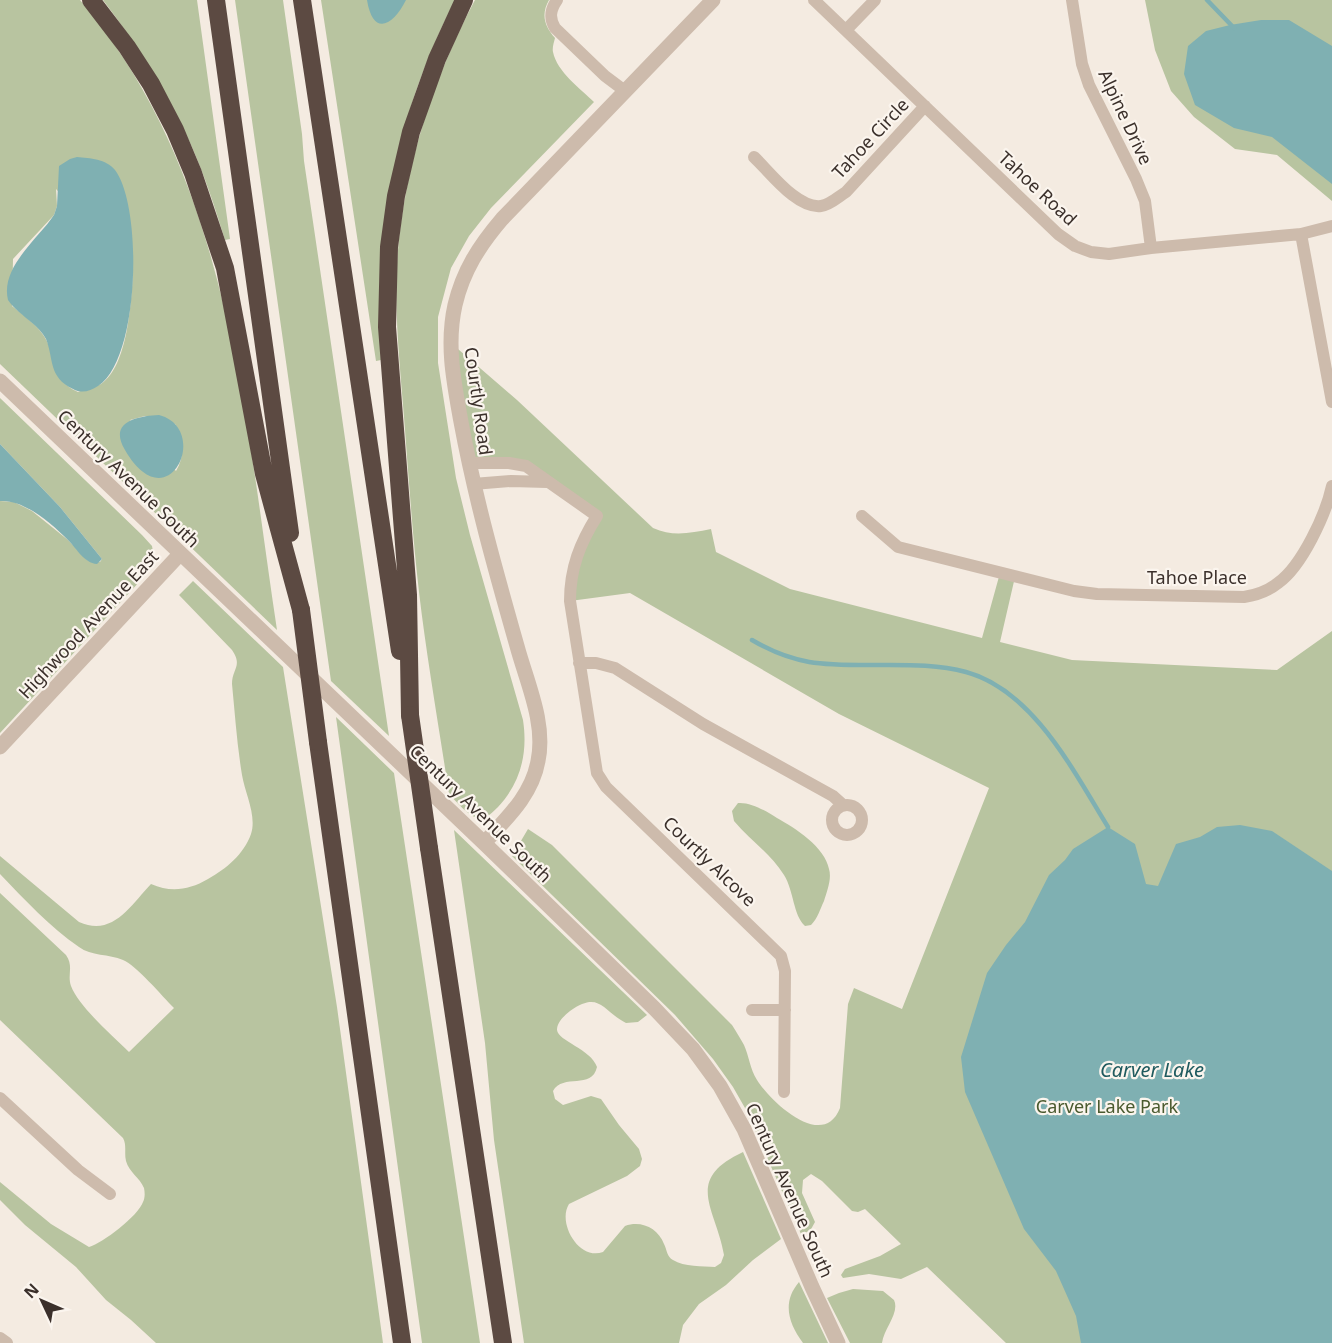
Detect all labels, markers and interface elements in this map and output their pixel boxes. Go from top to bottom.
street label: Alpine Drive [1093,66,1159,168]
street label: Tahoe Circle [826,92,914,184]
street label: Tahoe Road [994,146,1082,230]
street label: Courtly Road [460,345,498,457]
street label: Century Avenue South [53,404,205,552]
street label: Highwood Avenue East [13,544,164,703]
street label: Tahoe Place [1147,565,1247,589]
street label: Century Avenue South [405,739,557,887]
street label: Courtly Alcove [658,811,762,911]
water label: Carver Lake [1100,1056,1204,1083]
park label: Carver Lake Park [1036,1094,1179,1118]
street label: Century Avenue South [741,1099,839,1281]
north arrow [12,1271,72,1331]
text: N [19,1278,44,1303]

